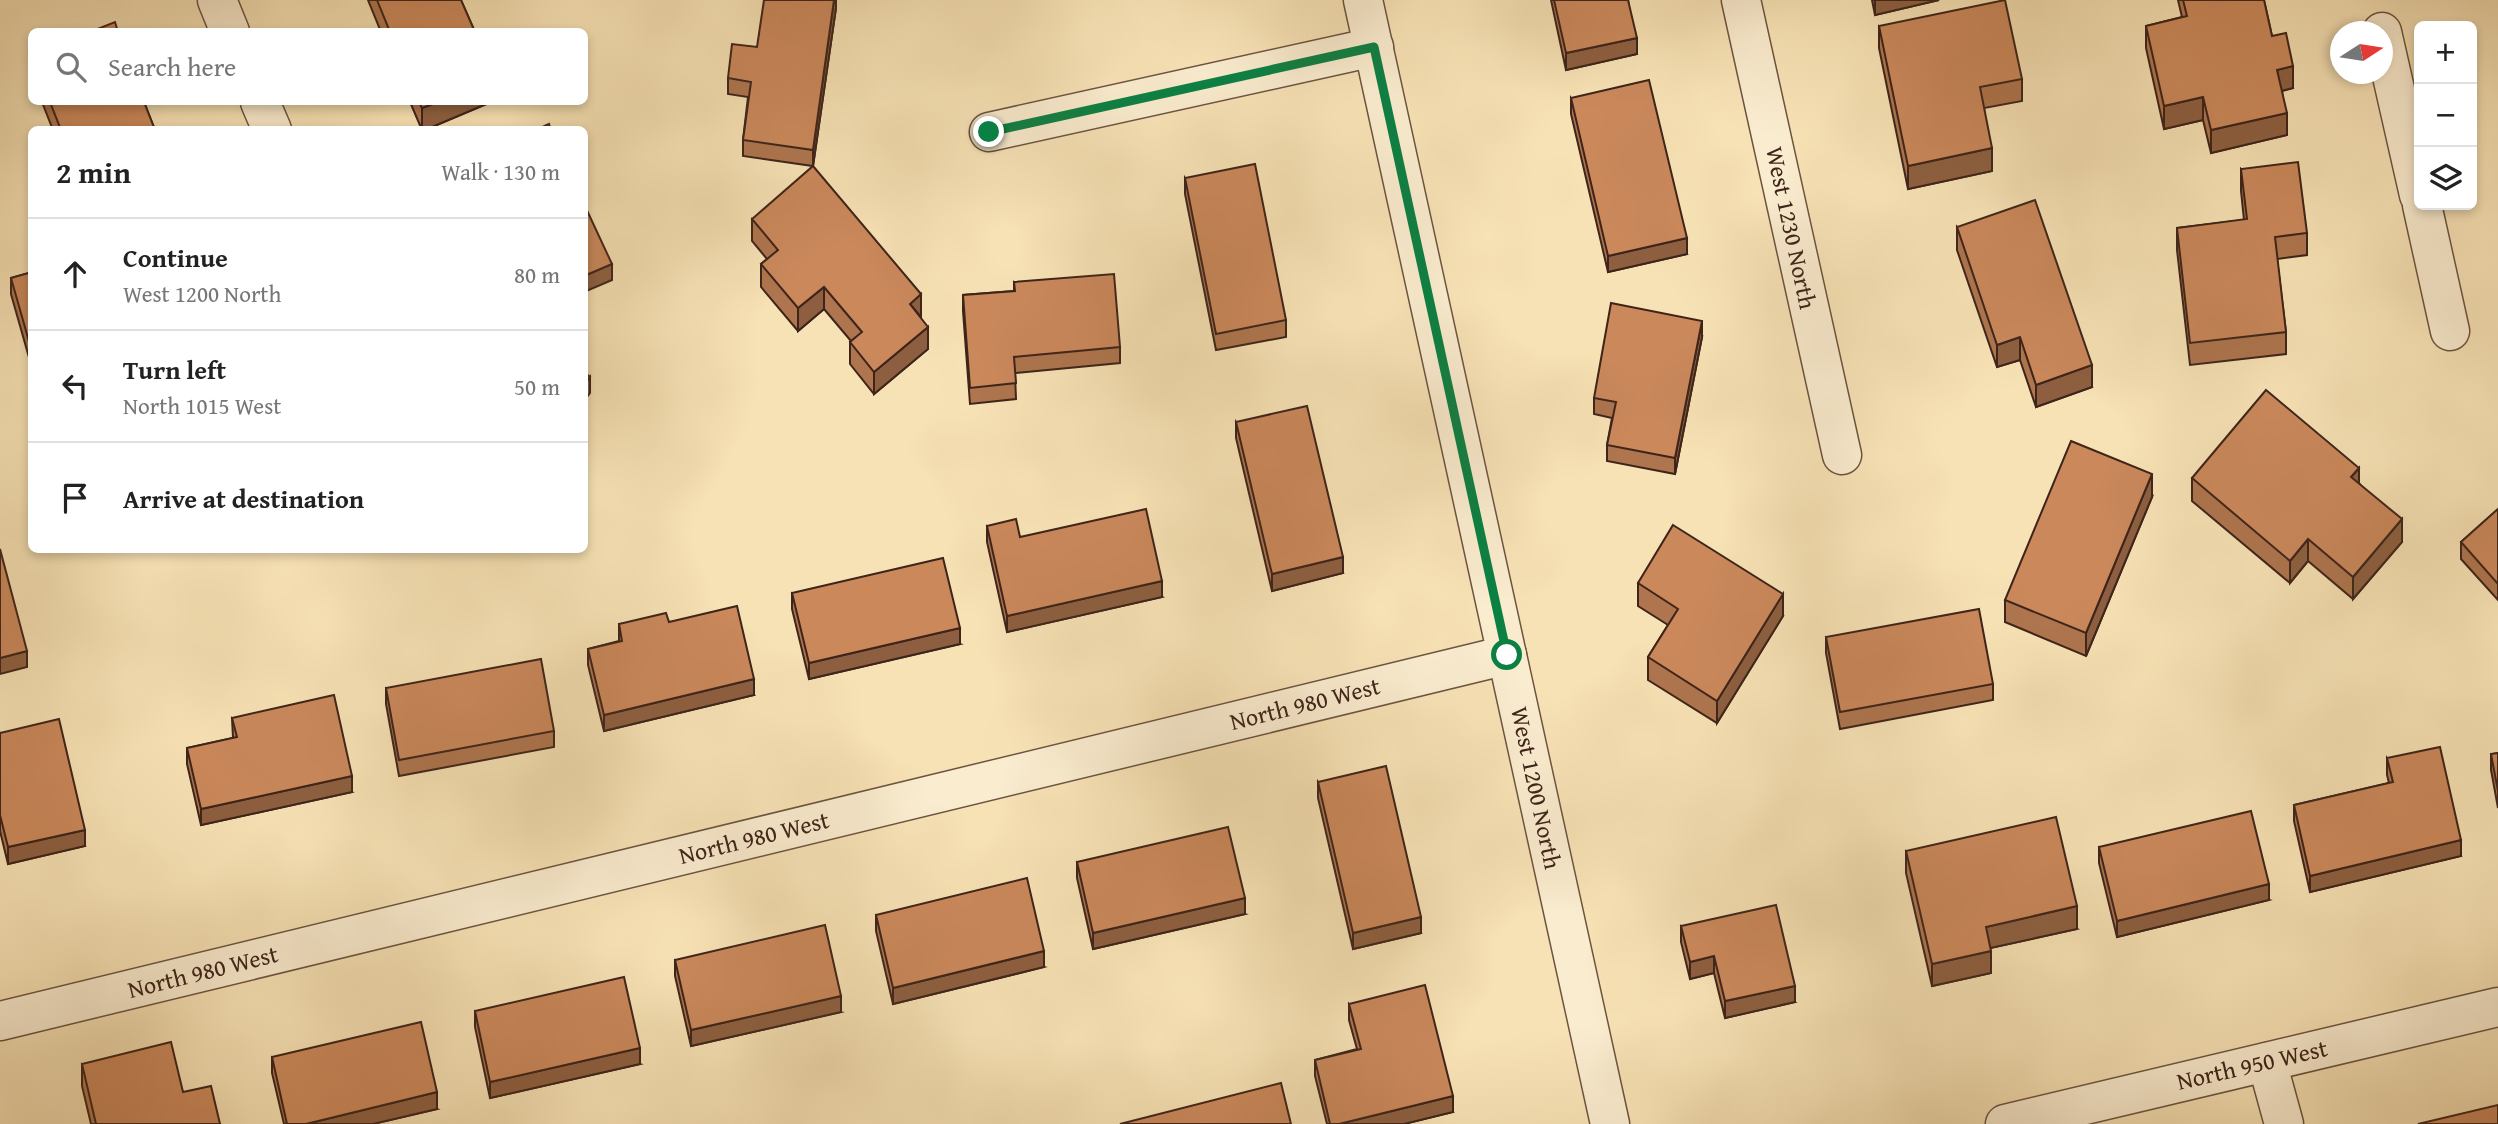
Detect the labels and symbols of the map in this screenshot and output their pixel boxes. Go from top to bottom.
north arrow [2330,21,2393,84]
route end [973,116,1004,147]
street label: West 1230 North [1757,143,1826,313]
route start [1491,639,1522,670]
street label: North 980 West [1226,668,1384,739]
street label: West 1200 North [1502,703,1571,873]
street label: North 980 West [675,802,833,873]
street label: North 980 West [124,936,282,1007]
street label: North 950 West [2173,1030,2331,1099]

